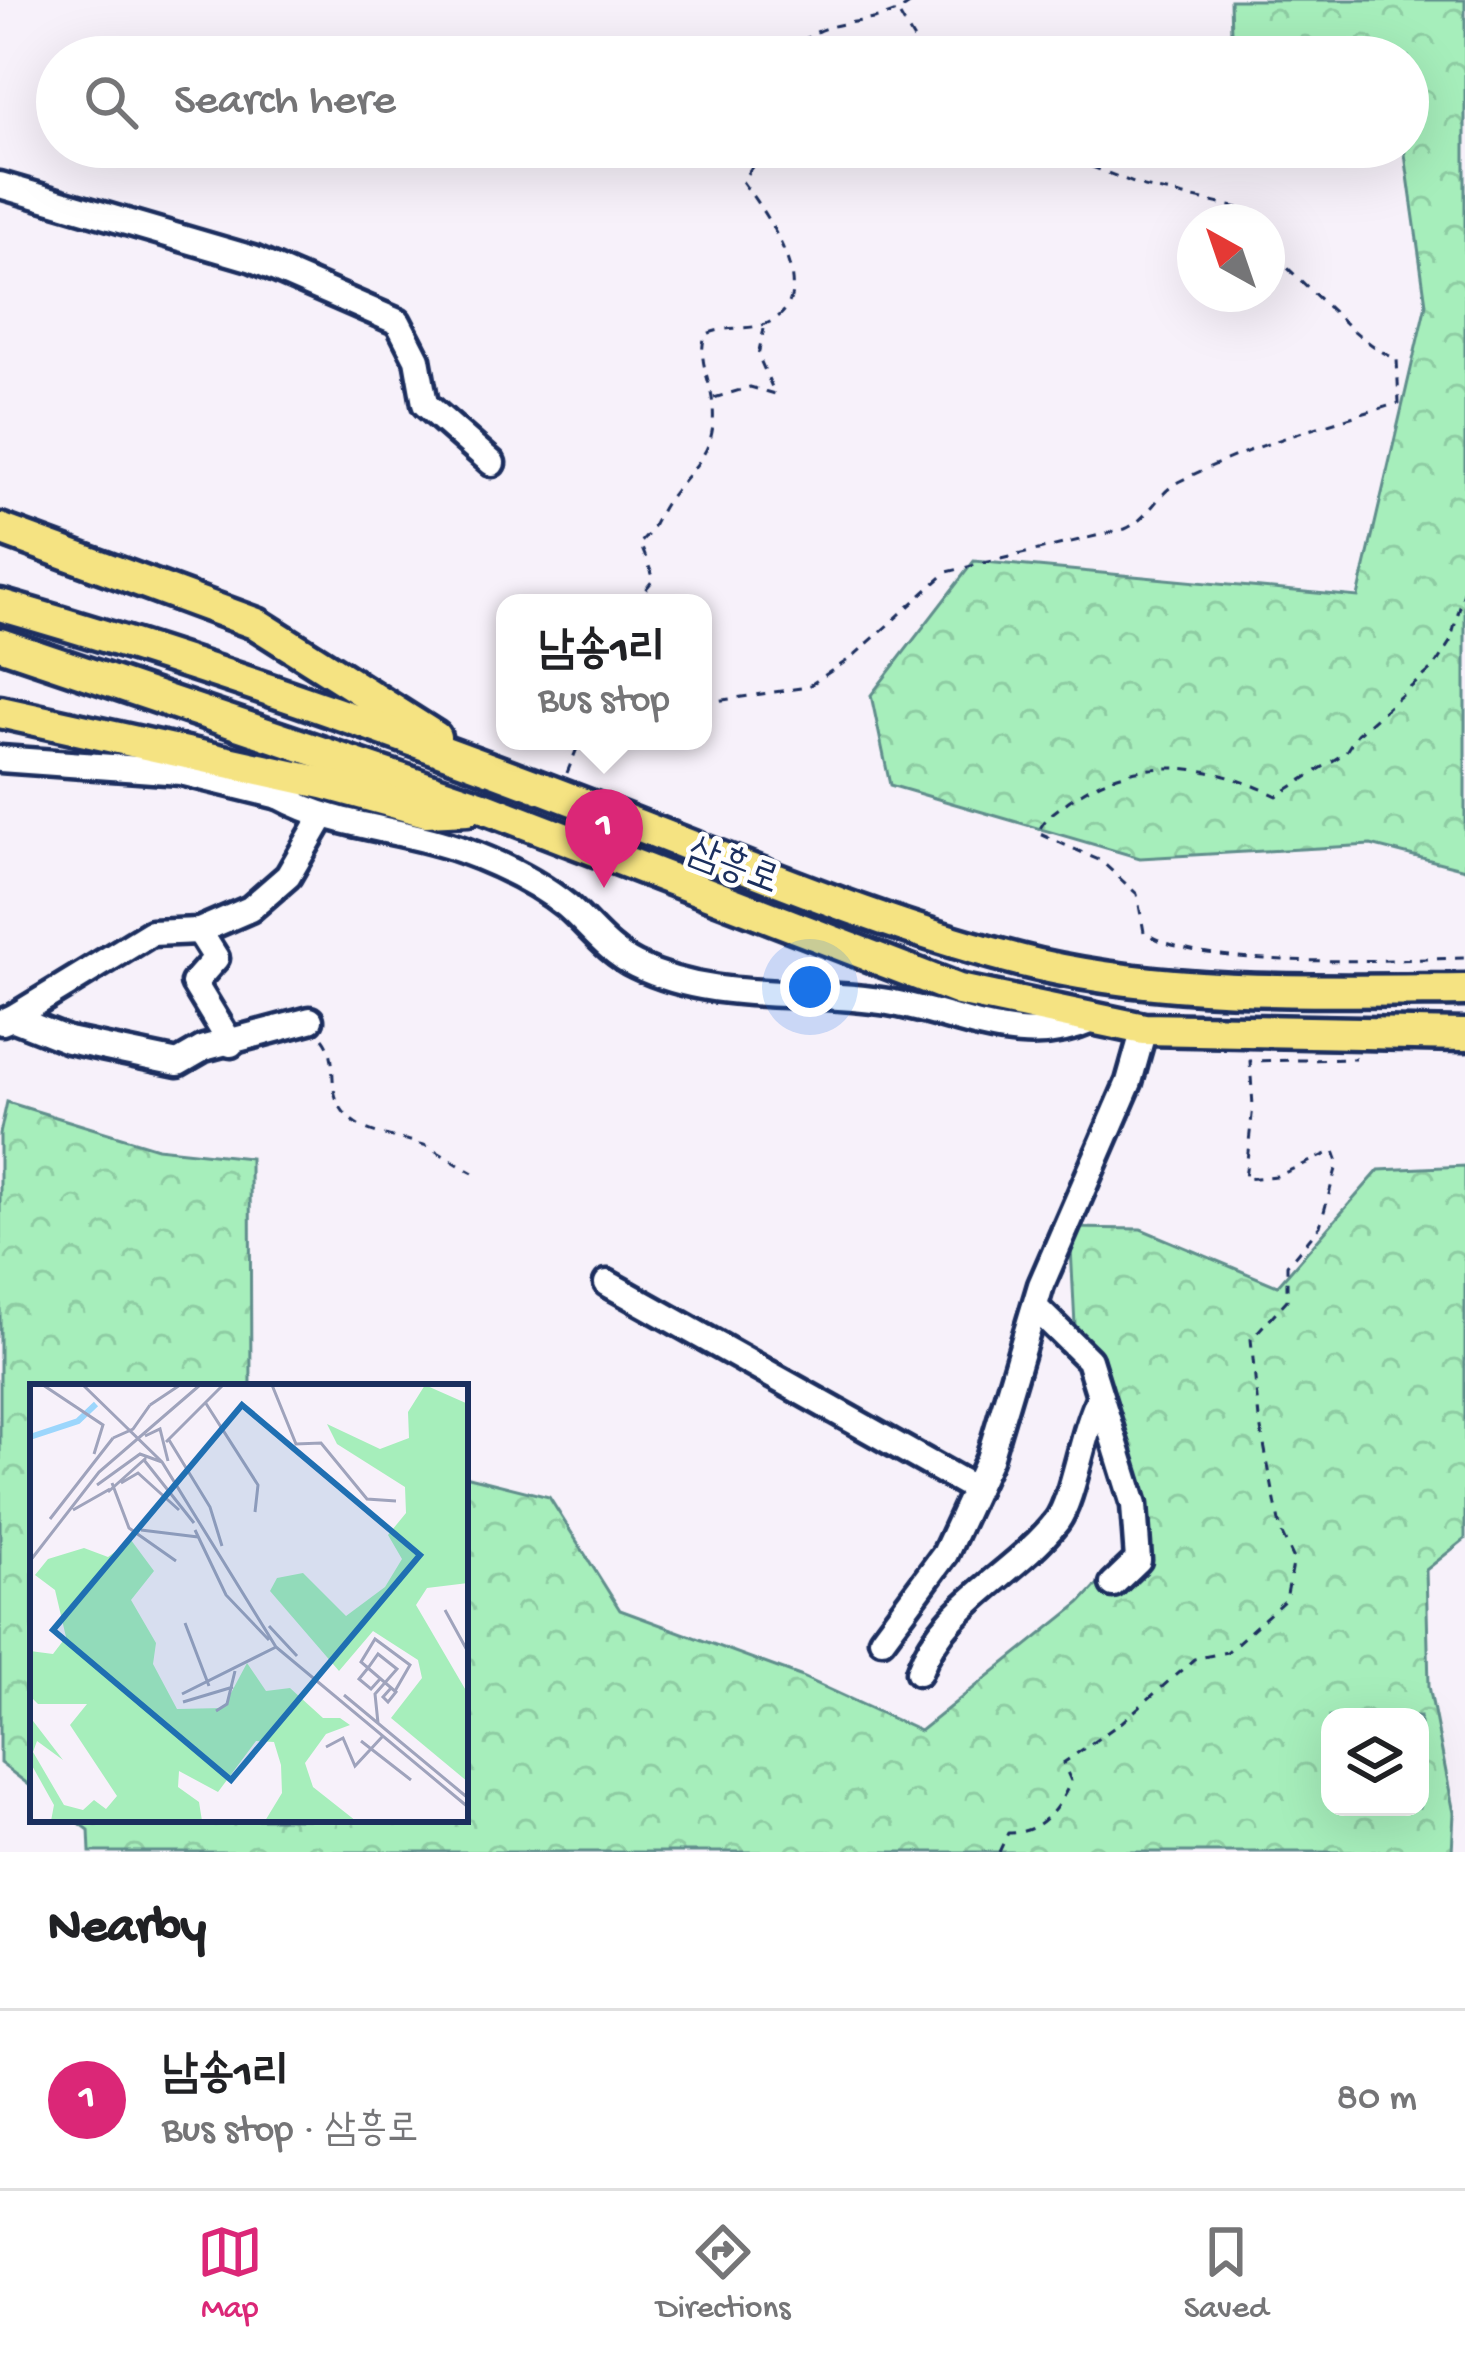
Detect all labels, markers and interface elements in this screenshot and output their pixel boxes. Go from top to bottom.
search box [36,36,1429,168]
icon: search [78,69,144,135]
text: Search here [174,76,396,129]
north arrow [1177,204,1285,312]
popup [496,594,712,750]
text: 남송1리 [538,626,665,679]
text: Bus stop [538,679,670,725]
pin: 1 [565,789,643,888]
street label: 삼흥로 [680,829,785,907]
your location [780,957,840,1017]
inset map [30,1384,468,1822]
map controls [1321,1708,1429,1816]
button: layers [1321,1708,1429,1816]
text: Nearby [48,1900,206,1960]
text: 남송1리 [162,2050,289,2103]
text: 1 [79,2077,95,2123]
text: 80 m [1337,2077,1417,2123]
text: Bus stop · 삼흥로 [162,2109,418,2155]
tab: Map [197,2219,263,2329]
tab: Directions [656,2219,790,2329]
tab: Saved [1184,2219,1268,2329]

